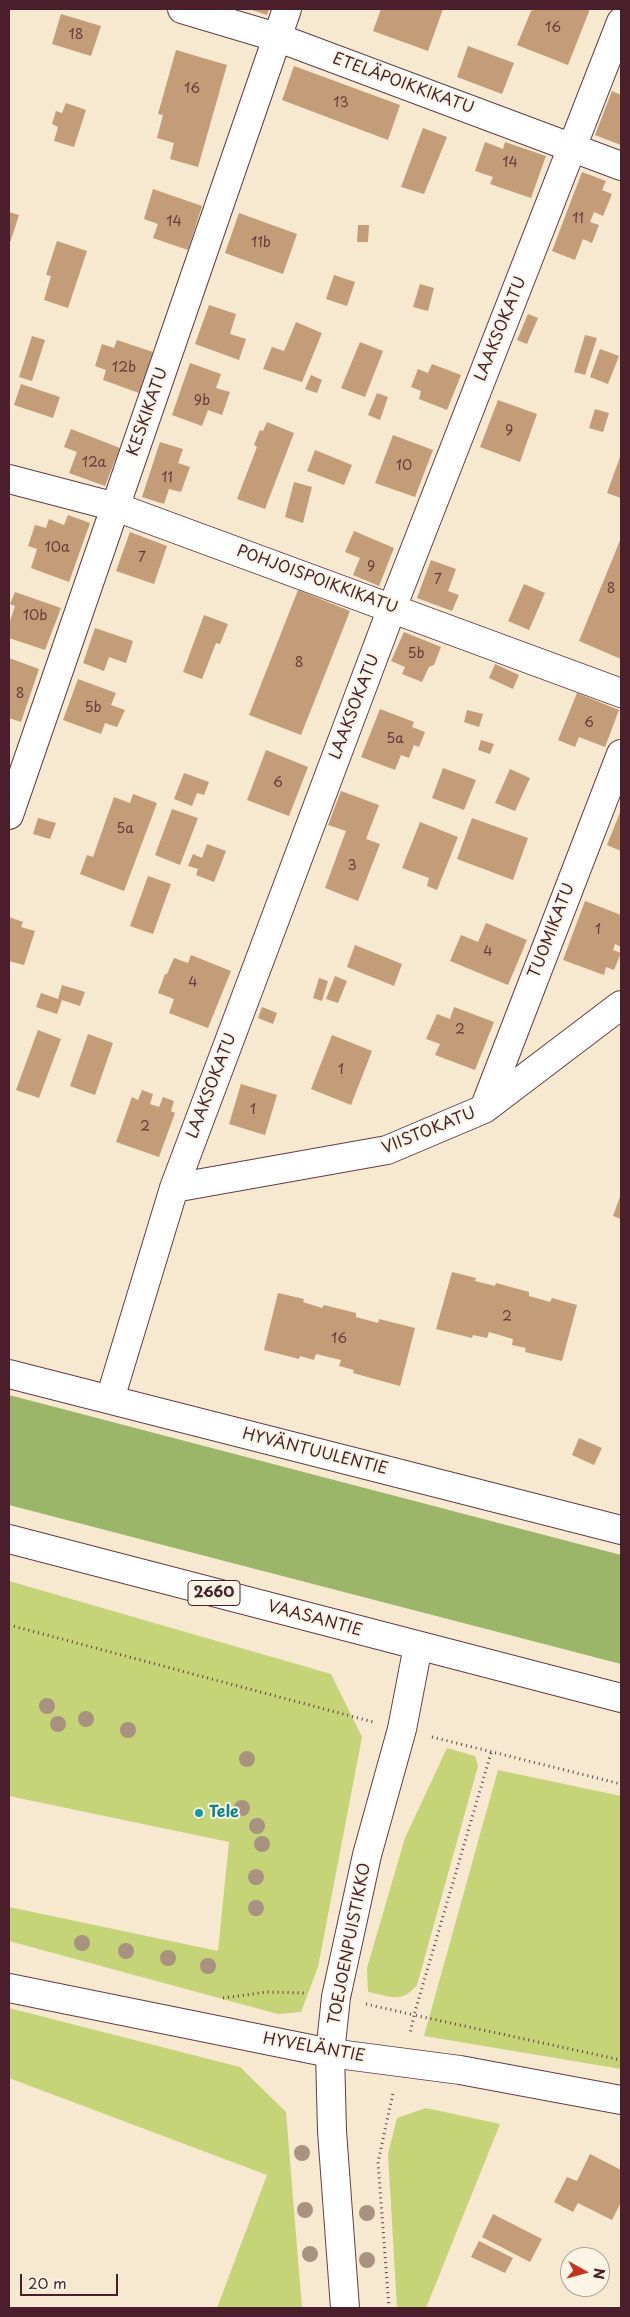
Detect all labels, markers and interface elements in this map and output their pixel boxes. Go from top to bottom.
house number: 16 [545,20,561,36]
house number: 18 [68,27,84,43]
street label: ETELÄPOIKKIKATU [330,49,476,119]
house number: 16 [184,81,200,97]
house number: 13 [333,95,349,111]
house number: 14 [502,155,518,171]
house number: 11 [572,211,584,227]
house number: 14 [166,214,182,230]
house number: 11b [251,235,271,251]
street label: LAAKSOKATU [471,274,531,384]
house number: 12b [112,360,136,376]
street label: KESKIKATU [124,365,172,459]
house number: 9b [194,393,210,409]
house number: 9 [505,423,513,439]
house number: 12a [82,455,106,471]
house number: 10 [396,458,412,474]
house number: 11 [161,470,173,486]
house number: 10a [44,540,70,556]
street label: POHJOISPOIKKIKATU [234,542,400,618]
house number: 7 [138,550,146,566]
house number: 9 [367,559,375,575]
house number: 7 [434,572,442,588]
house number: 8 [607,581,615,597]
house number: 10b [23,608,47,624]
house number: 5b [407,646,425,662]
street label: LAAKSOKATU [326,652,384,762]
house number: 8 [295,655,303,671]
house number: 8 [16,686,24,702]
house number: 5b [84,700,102,716]
house number: 6 [584,715,594,731]
house number: 5a [386,731,404,747]
house number: 6 [273,775,283,791]
house number: 5a [116,821,134,837]
house number: 3 [347,858,357,874]
street label: TUOMIKATU [525,881,579,981]
house number: 1 [595,922,601,938]
house number: 4 [483,944,493,960]
house number: 4 [188,975,198,991]
house number: 2 [455,1022,465,1038]
street label: LAAKSOKATU [183,1031,241,1141]
house number: 1 [338,1062,344,1078]
house number: 1 [250,1102,256,1118]
street label: VIISTOKATU [379,1104,479,1158]
house number: 2 [140,1119,150,1135]
house number: 2 [502,1309,512,1325]
house number: 16 [331,1331,347,1347]
street label: HYVÄNTUULENTIE [240,1425,390,1479]
road number: 2660 [188,1580,240,1606]
street label: VAASANTIE [266,1597,364,1641]
place label: Tele [209,1803,239,1823]
marker: Tele [193,1807,205,1819]
street label: TOEJOENPUISTIKKO [325,1861,375,2027]
street label: HYVELÄNTIE [261,2030,367,2066]
north arrow [560,2247,610,2297]
scale bar [22,2264,120,2296]
text: N [588,2267,610,2281]
text: 20 m [28,2271,67,2294]

